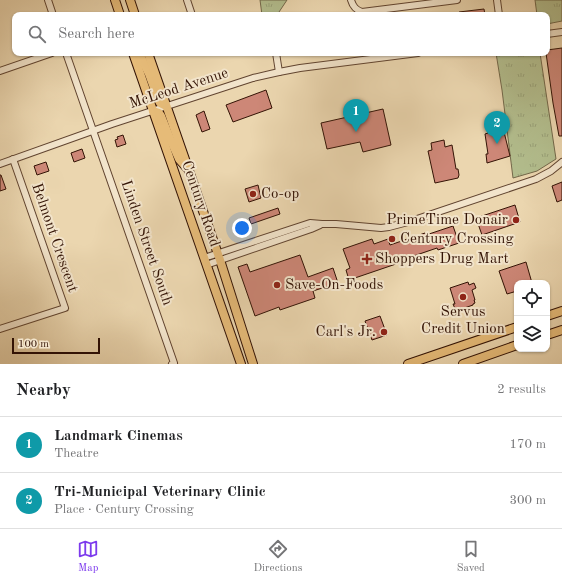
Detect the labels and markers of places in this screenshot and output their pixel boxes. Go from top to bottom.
pin: 1 [343,99,369,132]
pin: 2 [484,111,510,144]
place label: Co-op [261,187,299,202]
marker: Co-op [248,189,258,199]
place label: PrimeTime Donair [386,213,508,228]
marker: PrimeTime Donair [511,215,521,225]
place label: Century Crossing [400,232,514,247]
marker: Century Crossing [387,234,397,244]
place label: Shoppers Drug Mart [375,252,509,267]
marker: Shoppers Drug Mart [362,254,372,264]
place label: Save-On-Foods [285,278,383,293]
marker: Save-On-Foods [272,280,282,290]
marker: Servus Credit Union [458,292,468,302]
place label: Servus Credit Union [421,305,505,337]
place label: Carl's Jr. [316,325,376,340]
marker: Carl's Jr. [379,327,389,337]

